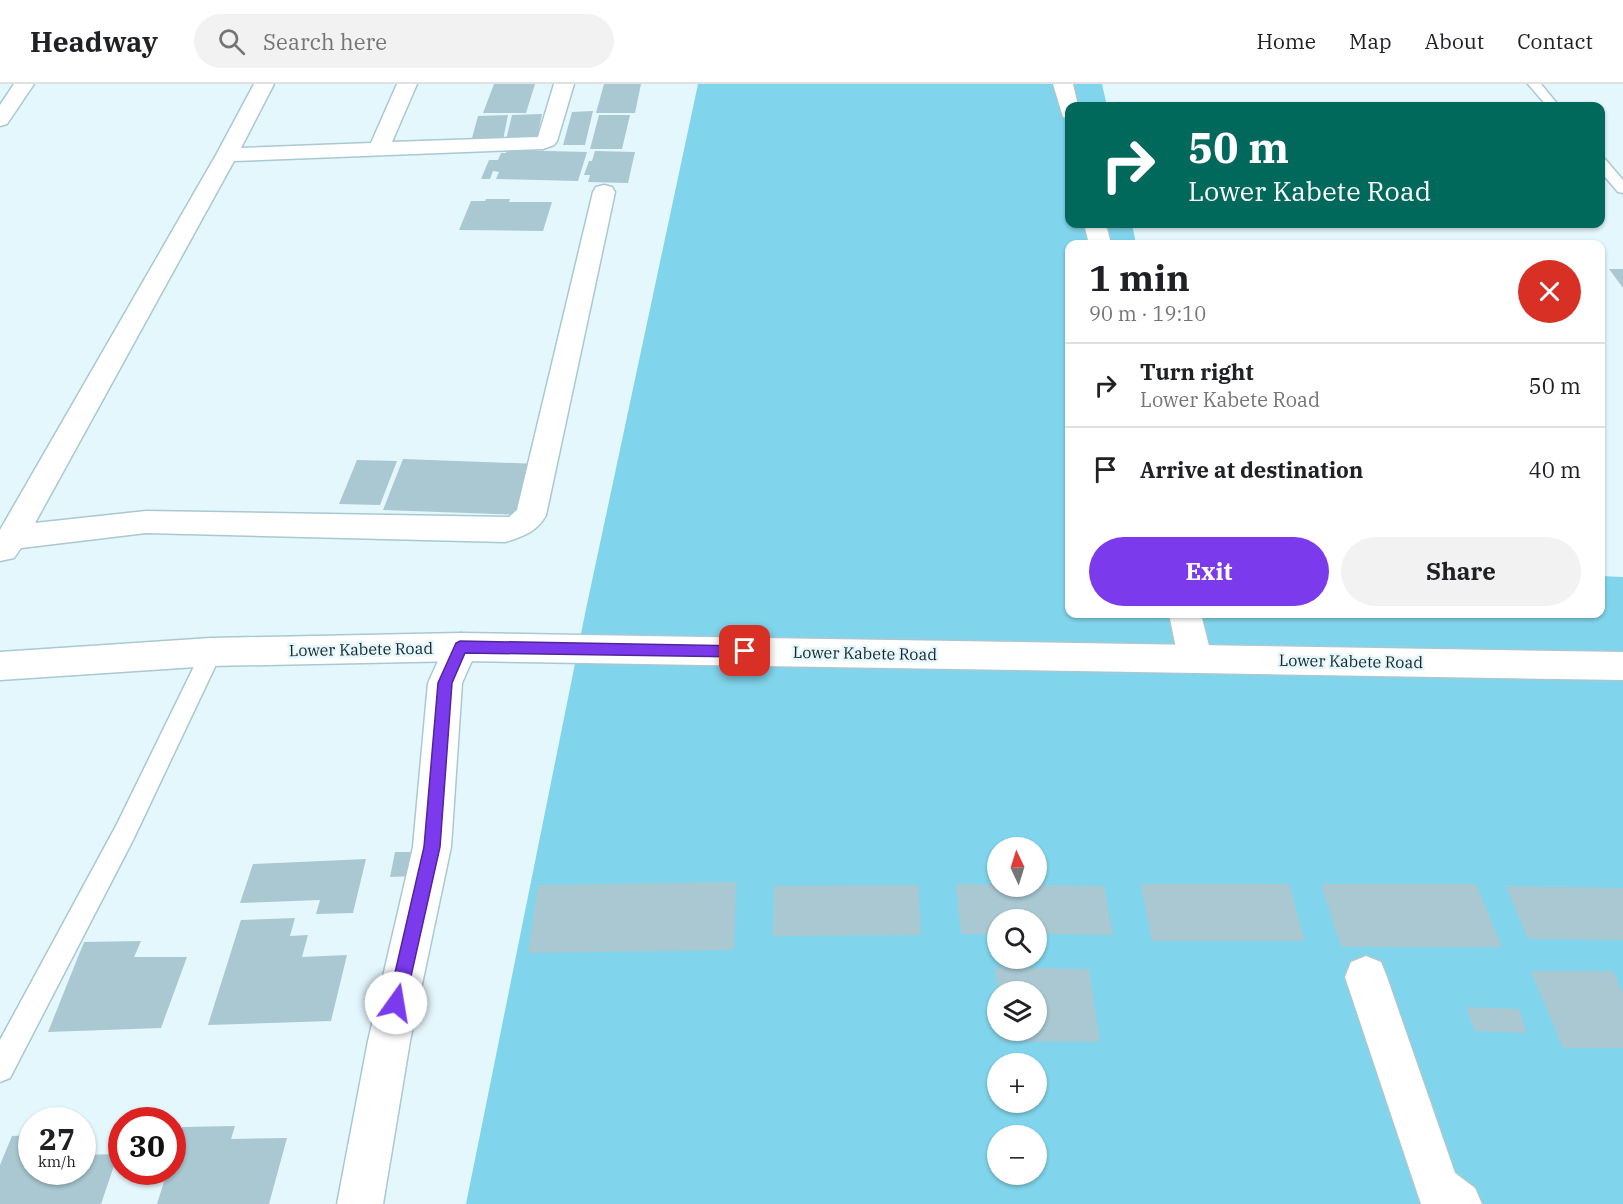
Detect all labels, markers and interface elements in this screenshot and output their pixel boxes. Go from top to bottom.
search box [194,14,614,68]
text: Headway [30,23,158,60]
icon: search [215,25,248,58]
text: Search here [263,27,387,56]
text: Home [1256,27,1316,55]
text: Map [1349,27,1392,55]
text: About [1425,27,1484,55]
text: Contact [1517,27,1593,55]
text: 50 m [1188,120,1289,175]
icon: right [1089,126,1167,204]
text: Lower Kabete Road [1188,173,1431,208]
text: 1 min [1089,254,1190,301]
button: close [1518,260,1581,323]
text: 90 m · 19:10 [1089,300,1206,327]
text: Turn right [1140,357,1254,386]
icon: right [1089,369,1122,402]
text: 50 m [1529,371,1581,400]
text: Lower Kabete Road [1140,386,1320,413]
icon: arrive [1089,453,1122,486]
text: Arrive at destination [1140,455,1363,484]
text: 40 m [1529,455,1581,484]
button: Exit [1089,537,1329,606]
button: Share [1341,537,1581,606]
pin [719,625,770,676]
icon: arrive [728,634,761,667]
street label: Lower Kabete Road [289,638,434,660]
street label: Lower Kabete Road [793,642,938,664]
street label: Lower Kabete Road [1279,650,1424,672]
north arrow [987,837,1047,897]
map controls [987,837,1047,1185]
button: search [987,909,1047,969]
position arrow [364,971,428,1035]
button: layers [987,981,1047,1041]
button: + [987,1053,1047,1113]
speed limit sign: 30 [108,1107,186,1185]
text: 27 [39,1119,75,1158]
button: − [987,1125,1047,1185]
text: km/h [38,1152,76,1171]

